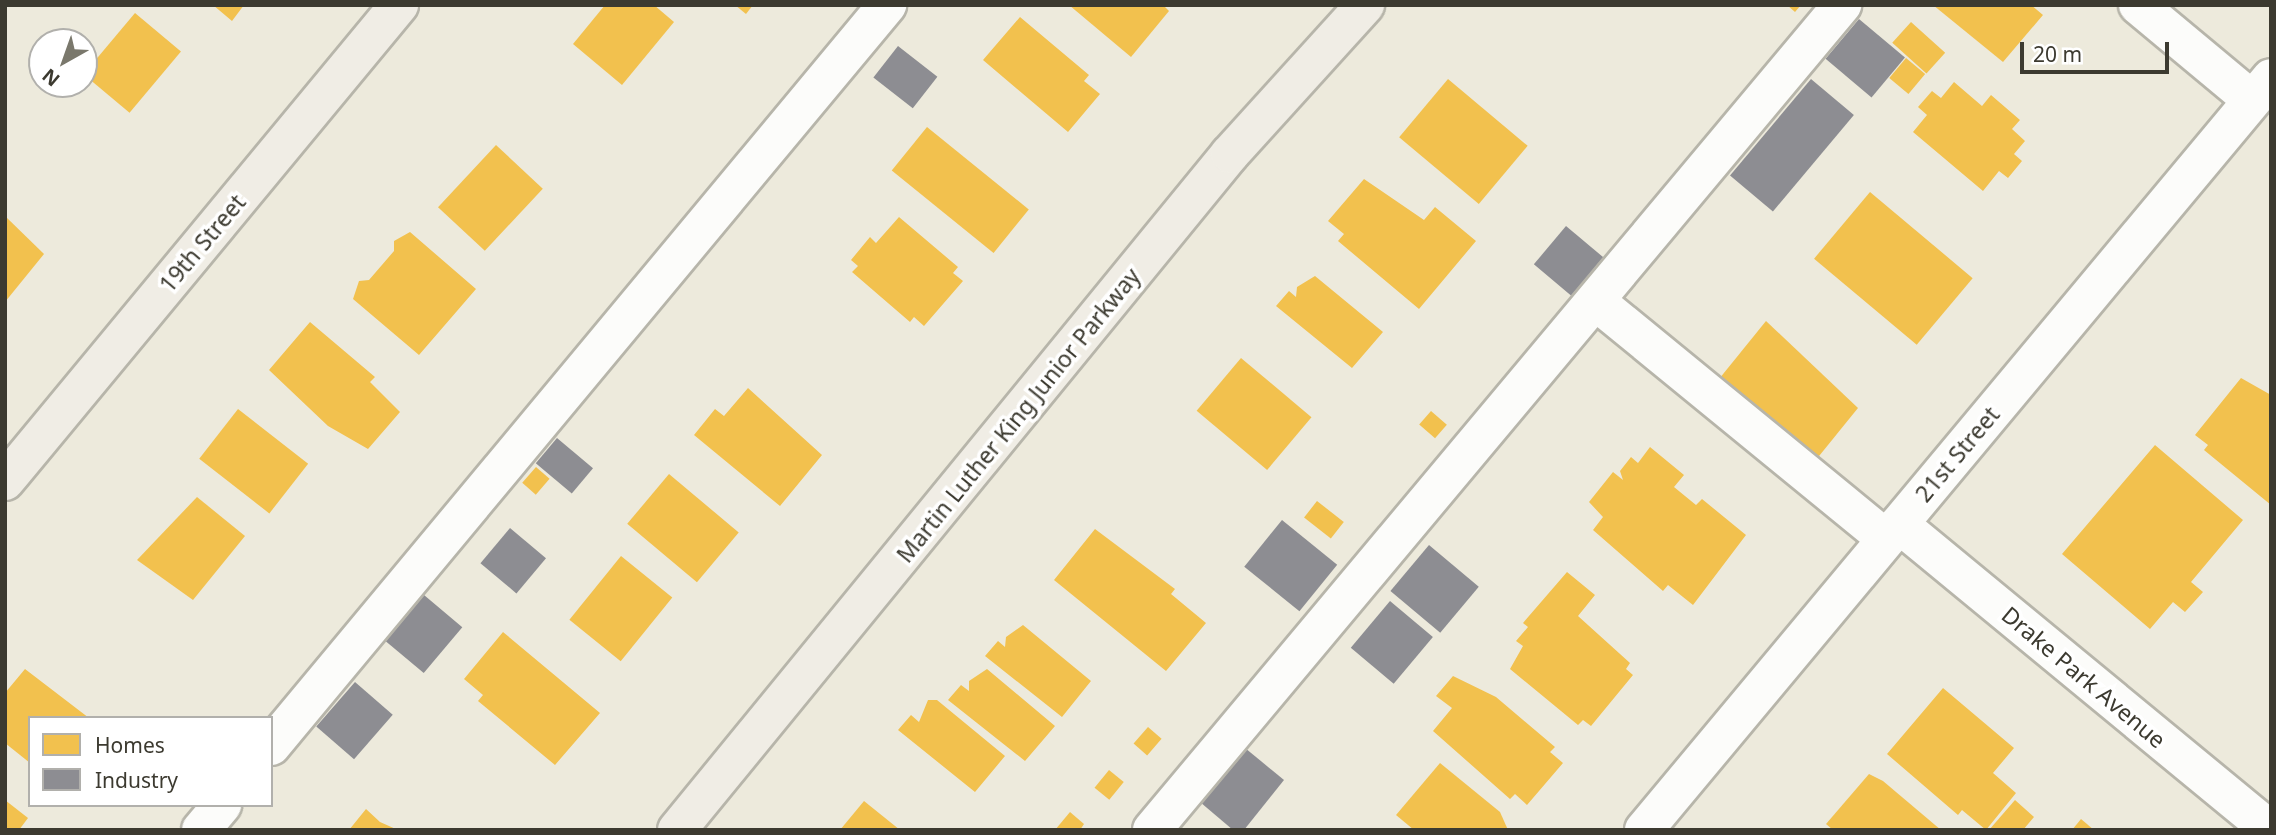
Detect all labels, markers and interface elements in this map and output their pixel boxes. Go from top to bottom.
north arrow [28,28,98,98]
scale bar [2024,28,2173,72]
text: 20 m [2033,40,2082,68]
text: N [37,63,65,92]
street label: 19th Street [153,189,251,297]
street label: Martin Luther King Junior Parkway [891,262,1145,568]
street label: 21st Street [1909,401,2005,507]
street label: Drake Park Avenue [1996,600,2172,754]
legend [28,716,273,807]
text: Homes [95,731,165,759]
text: Industry [95,766,178,794]

